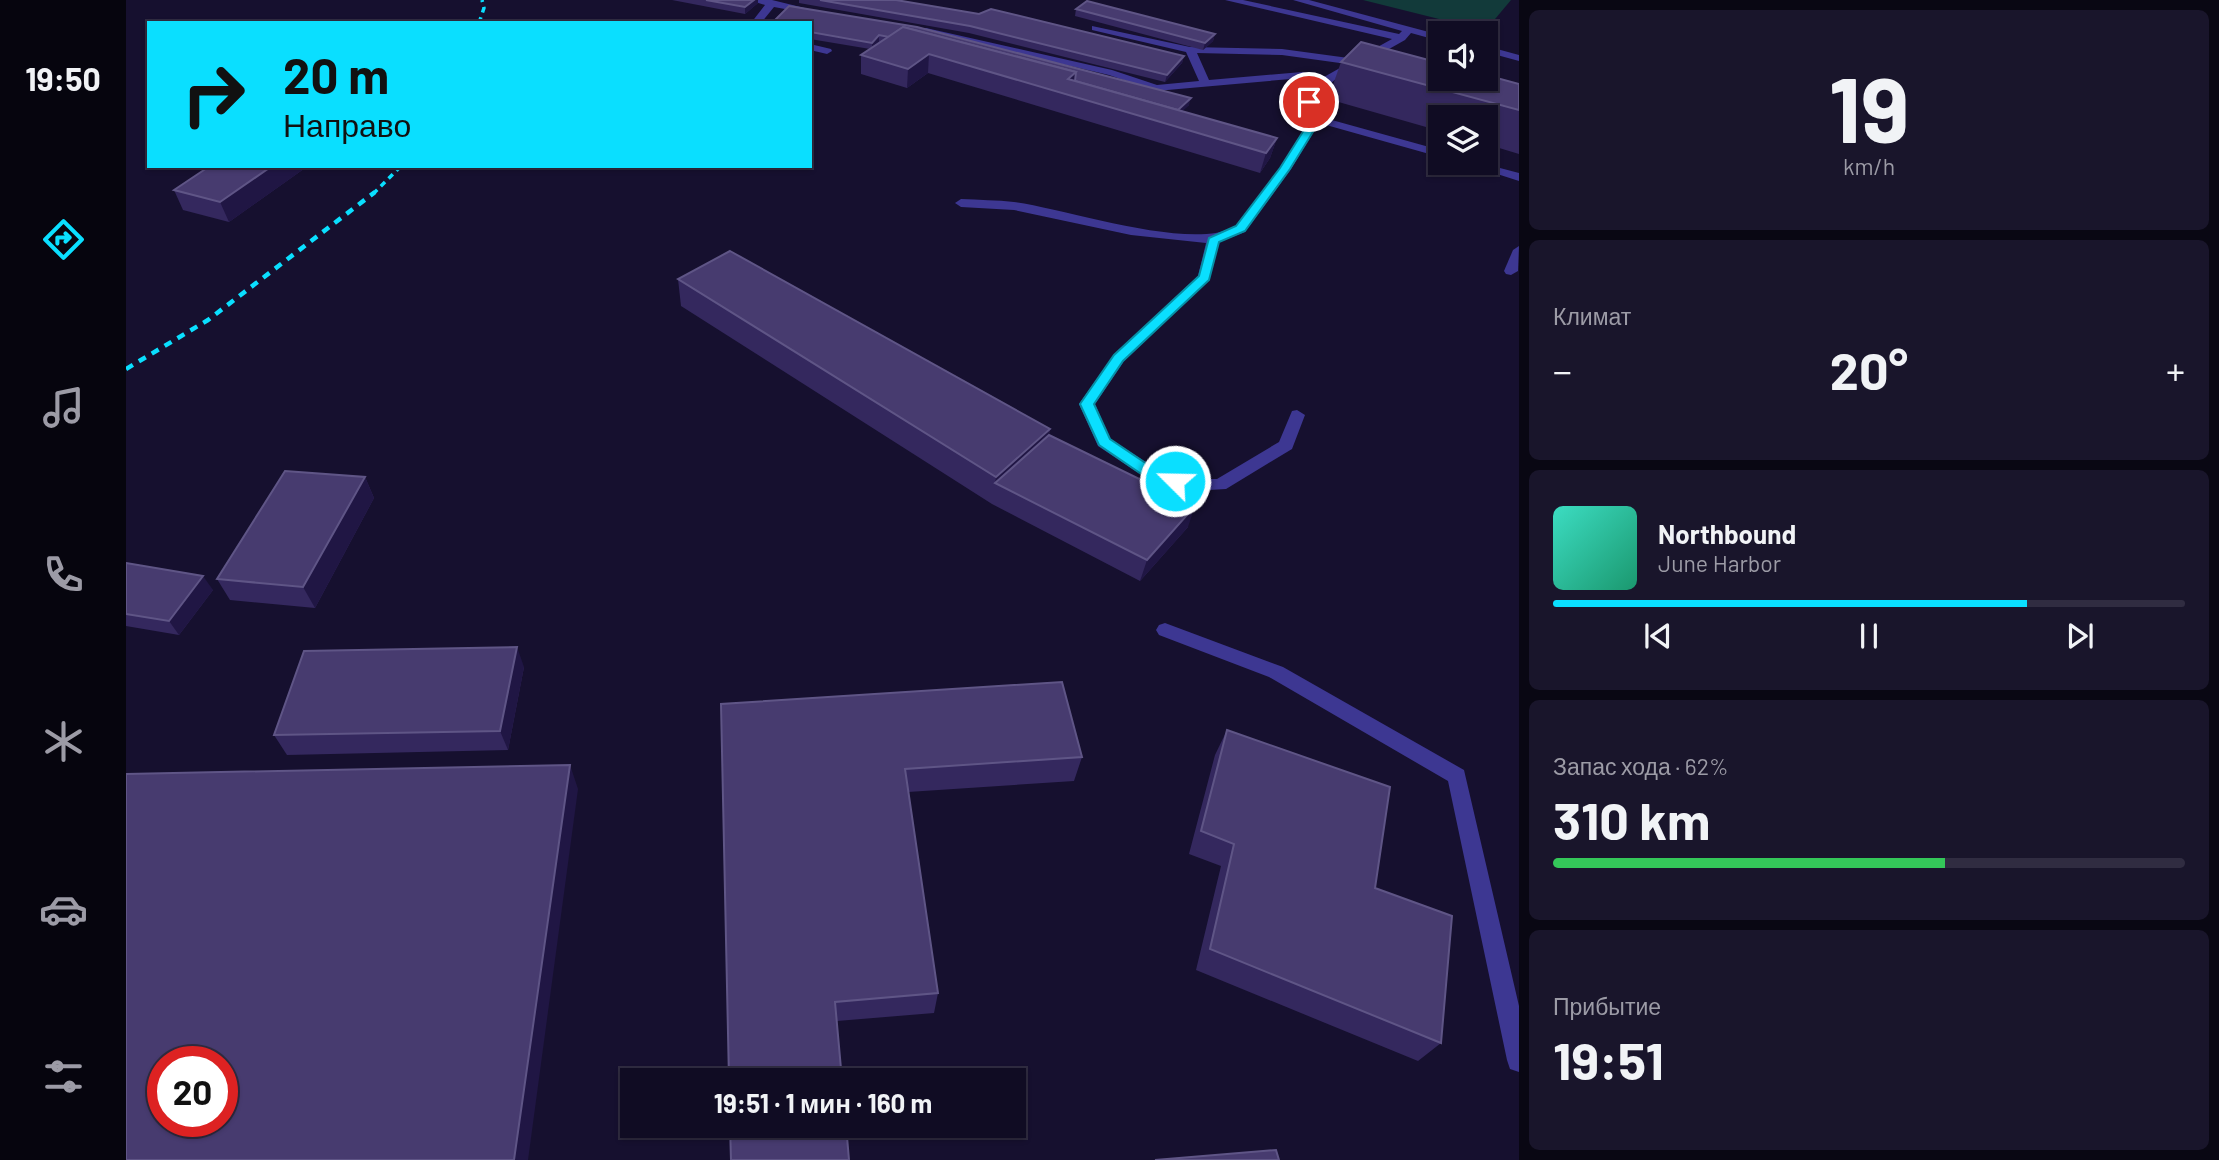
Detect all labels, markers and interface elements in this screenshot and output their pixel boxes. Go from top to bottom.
map controls [1428,21,1498,175]
button: sound [1428,21,1498,91]
text: 20 m [283,45,389,104]
icon: right [168,49,259,140]
text: 19 [1829,52,1909,161]
text: 19:50 [25,59,101,97]
pin [1279,72,1339,132]
icon: arrive [1290,83,1328,121]
text: Направо [283,105,411,143]
button: layers [1428,105,1498,175]
text: km/h [1843,152,1895,180]
icon: directions [39,215,88,264]
text: Климат [1553,302,1631,330]
text: 20° [1830,338,1908,400]
text: − [1553,347,1572,393]
text: + [2166,347,2185,393]
icon: music [39,383,88,432]
position arrow [1138,444,1212,518]
text: Northbound [1658,518,1796,549]
text: June Harbor [1658,549,1781,577]
icon: phone [39,550,88,599]
icon: previous [1639,617,1677,655]
icon: pause [1850,617,1888,655]
icon: next [2061,617,2099,655]
icon: climate [39,717,88,766]
text: Запас хода · 62% [1553,752,1728,780]
text: 310 km [1553,788,1711,850]
icon: car [39,885,88,934]
text: Прибытие [1553,992,1661,1020]
text: 19:51 [1553,1028,1664,1090]
speed limit sign: 20 [147,1046,238,1137]
icon: filters [39,1052,88,1101]
text: 19:51 · 1 мин · 160 m [714,1087,932,1118]

